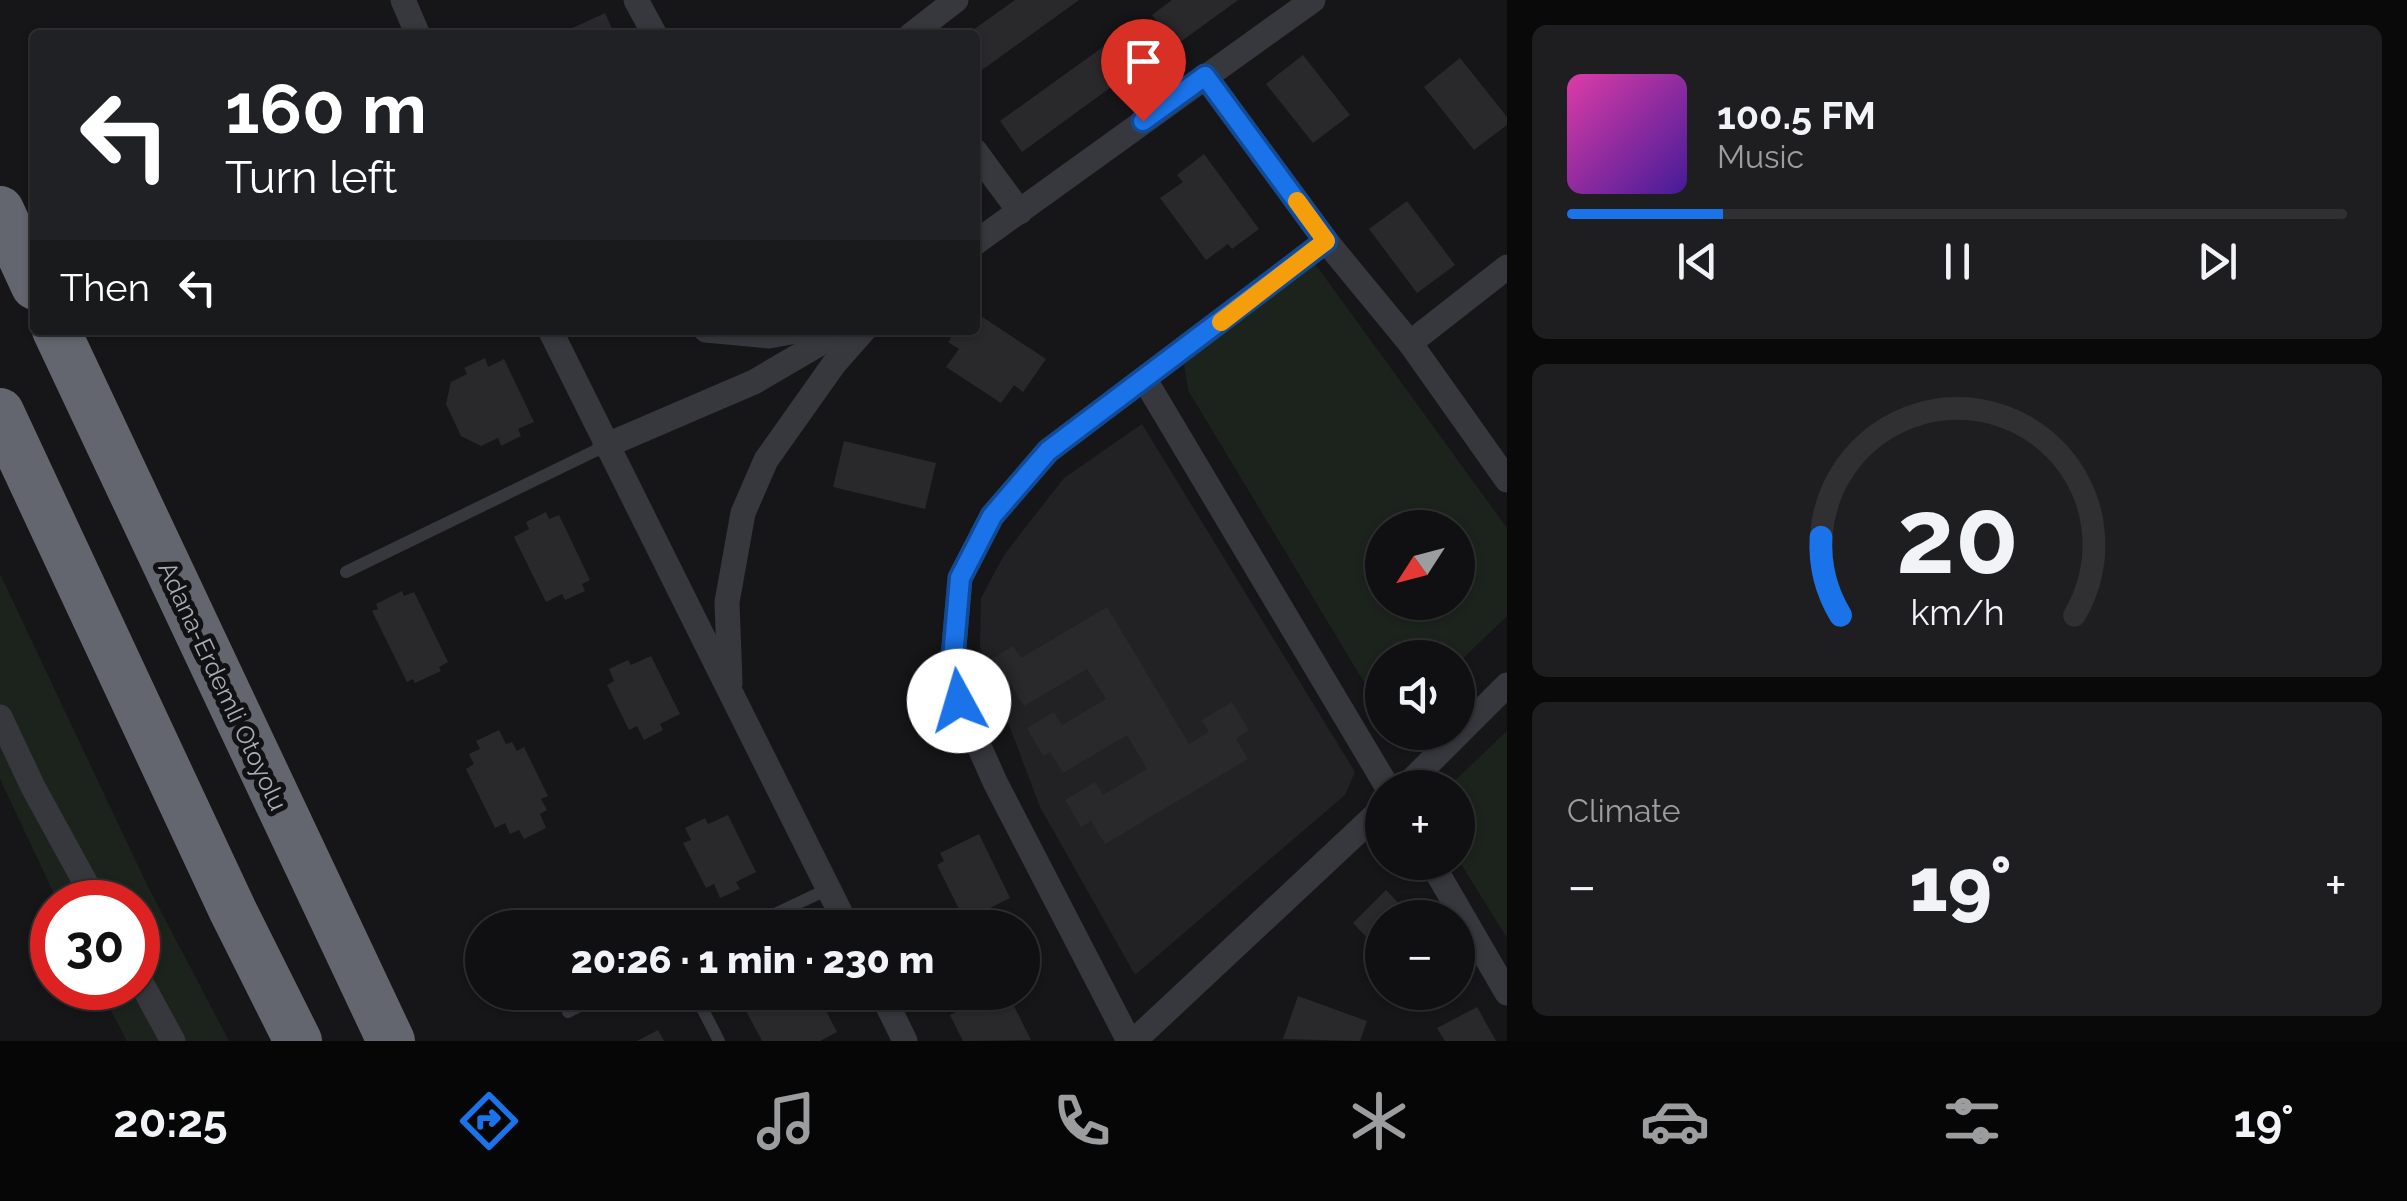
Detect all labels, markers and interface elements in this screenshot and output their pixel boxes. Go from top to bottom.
pin [1101,19,1186,122]
icon: arrive [1116,34,1171,89]
text: 160 m [225,67,427,149]
icon: left [60,70,190,200]
text: 100.5 FM [1717,93,1876,138]
text: Music [1717,138,1804,175]
text: Turn left [225,151,397,204]
icon: previous [1670,234,1725,289]
icon: pause [1930,234,1985,289]
icon: next [2190,234,2245,289]
icon: left [170,260,225,315]
text: Then [60,265,150,310]
text: 20 [1896,475,2018,597]
north arrow [1365,510,1475,620]
map controls [1365,510,1475,1010]
street label: Adana-Erdemli Otoyolu [152,557,294,815]
text: km/h [1910,591,2004,633]
button: sound [1365,640,1475,750]
position arrow [907,649,1011,753]
button: + [1365,770,1475,880]
text: Climate [1567,792,1681,829]
text: 19° [1909,840,2012,929]
text: − [1567,853,1597,918]
text: + [2324,853,2347,918]
speed limit sign: 30 [30,880,160,1010]
button: − [1365,900,1475,1010]
text: 20:26 · 1 min · 230 m [571,937,934,982]
icon: directions [454,1086,524,1156]
icon: music [751,1086,821,1156]
icon: phone [1047,1086,1117,1156]
icon: climate [1344,1086,1414,1156]
icon: car [1640,1086,1710,1156]
icon: filters [1937,1086,2007,1156]
text: 20:25 [113,1095,228,1148]
text: 19° [2233,1095,2294,1148]

